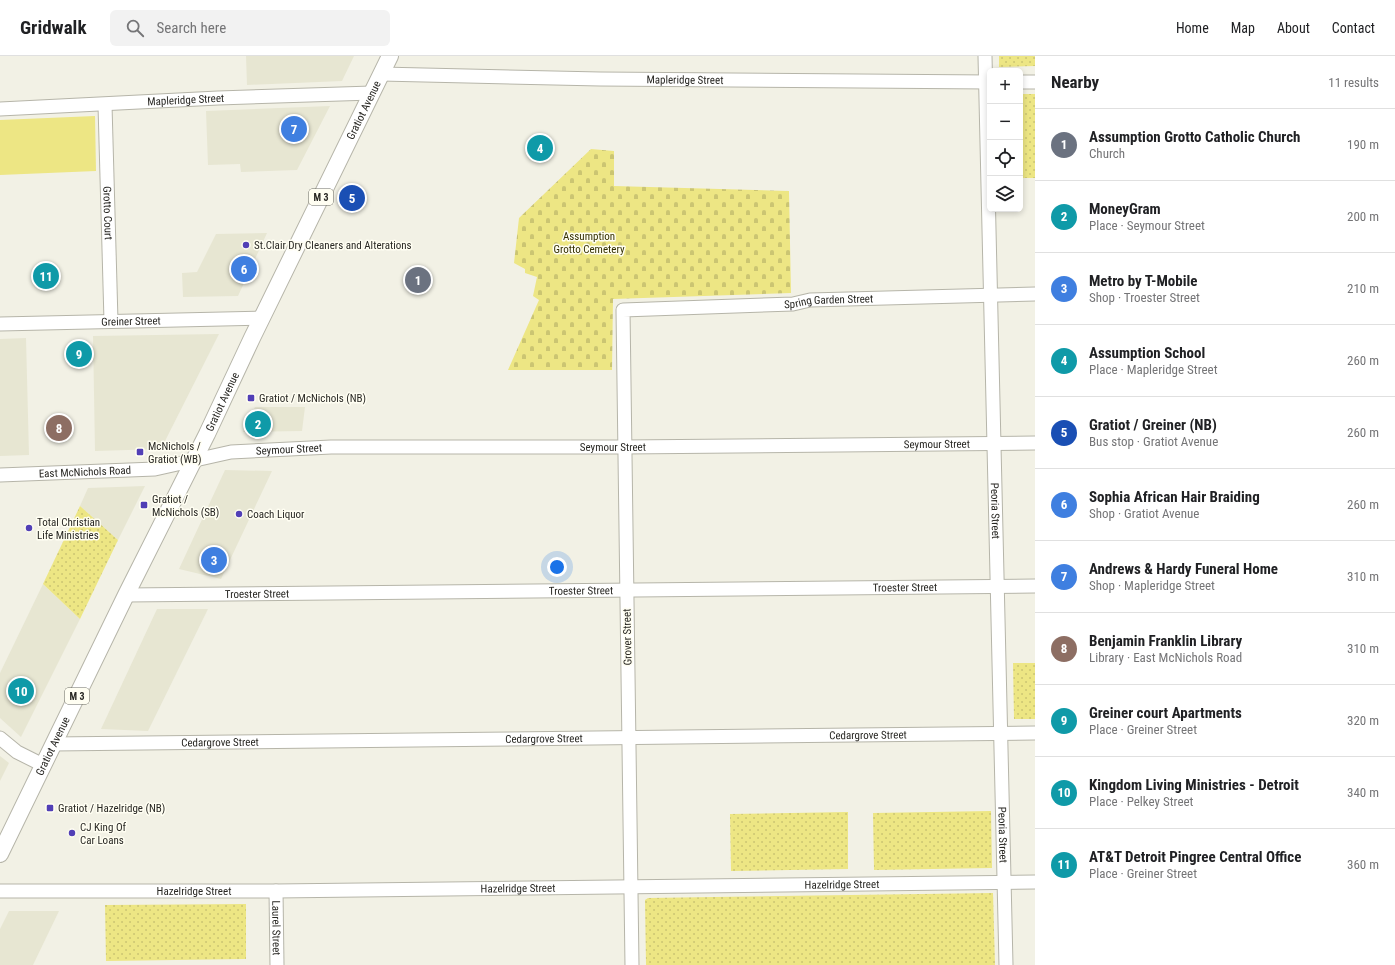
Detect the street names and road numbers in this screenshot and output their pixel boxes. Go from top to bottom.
street label: Mapleridge Street [646,73,723,87]
street label: Gratiot Avenue [344,79,384,142]
street label: Mapleridge Street [147,92,224,109]
street label: Grotto Court [100,186,115,240]
road number: M 3 [309,189,333,205]
street label: Spring Garden Street [784,292,873,311]
street label: Greiner Street [101,314,161,329]
street label: Gratiot Avenue [203,370,242,433]
street label: Seymour Street [904,438,970,451]
street label: Seymour Street [256,441,322,458]
street label: Seymour Street [580,441,646,454]
street label: East McNichols Road [38,464,131,480]
street label: Peoria Street [988,483,1002,539]
street label: Troester Street [873,581,937,595]
street label: Troester Street [549,584,613,598]
street label: Troester Street [225,587,289,601]
street label: Grover Street [621,609,634,665]
road number: M 3 [65,688,89,704]
street label: Gratiot Avenue [33,715,73,778]
street label: Cedargrove Street [829,728,907,742]
street label: Cedargrove Street [505,732,583,746]
street label: Cedargrove Street [181,736,259,750]
street label: Peoria Street [995,807,1010,863]
street label: Hazelridge Street [804,878,879,892]
street label: Hazelridge Street [480,882,555,896]
street label: Hazelridge Street [157,885,231,898]
street label: Laurel Street [269,900,283,956]

